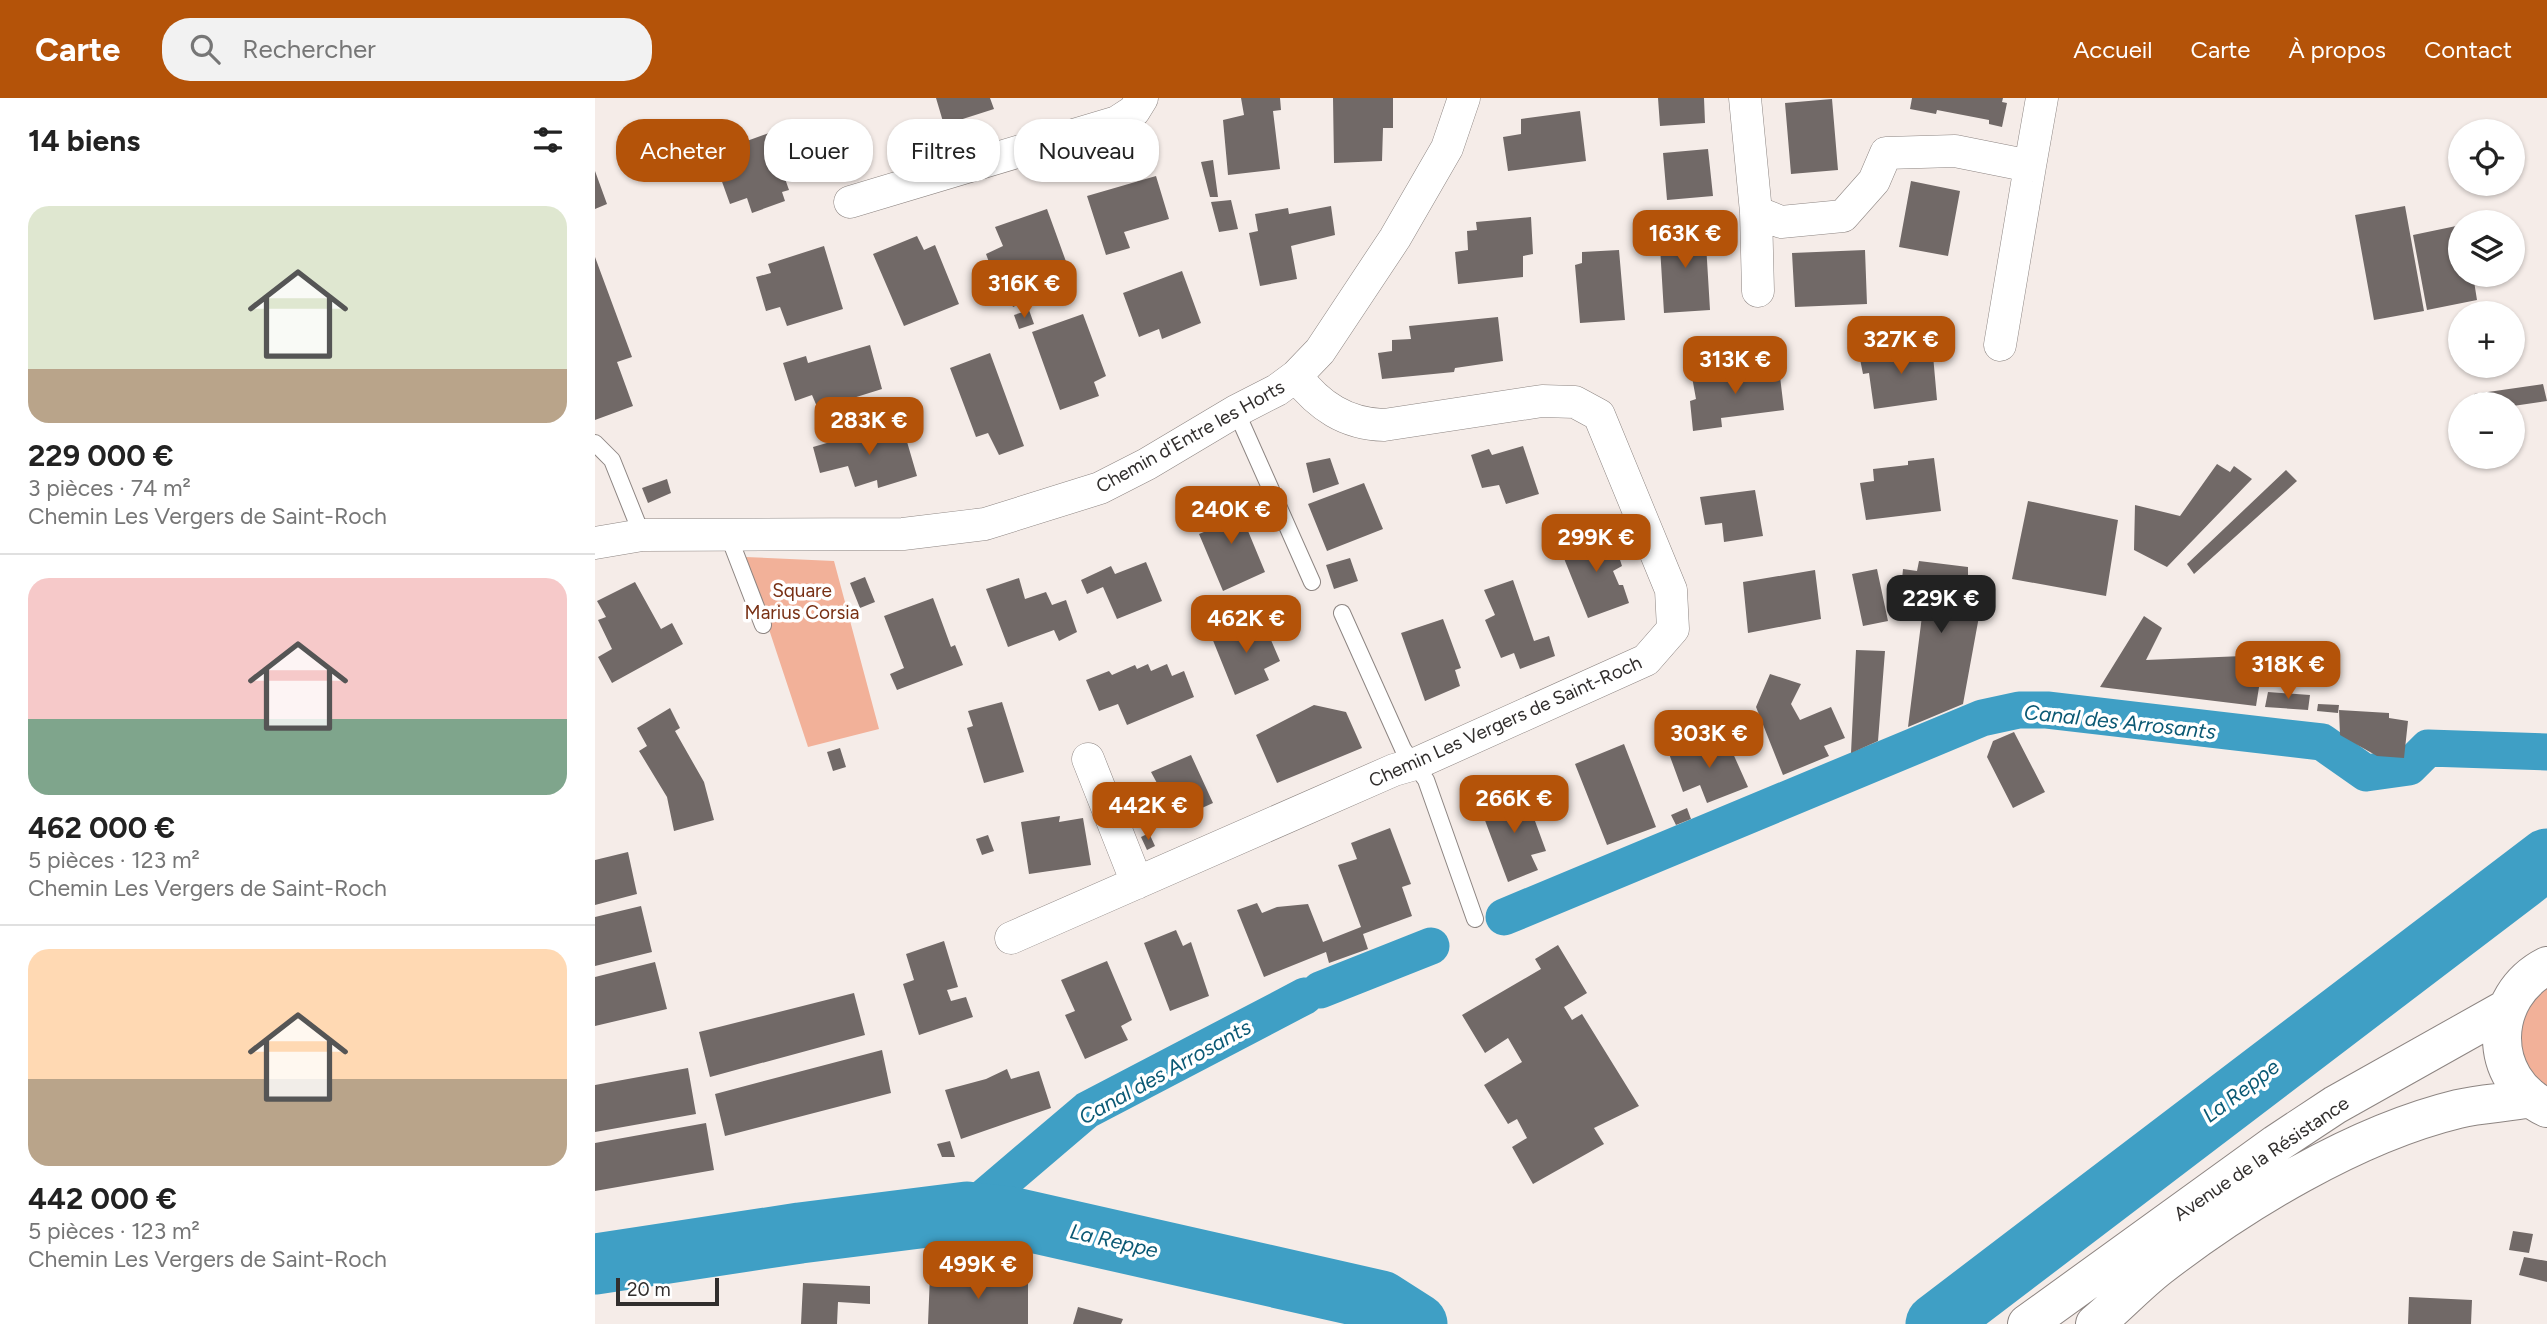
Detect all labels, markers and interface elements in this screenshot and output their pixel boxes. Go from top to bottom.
search box [162,18,652,81]
text: Carte [35,30,120,69]
icon: search [186,30,224,68]
text: Rechercher [242,33,376,65]
text: Accueil [2073,35,2153,64]
text: Carte [2191,35,2250,64]
text: À propos [2288,35,2386,64]
text: Contact [2424,35,2512,64]
chip: Acheter [616,119,750,182]
chip: Louer [764,119,873,182]
chip: Filtres [887,119,1000,182]
chip: Nouveau [1014,119,1159,182]
map controls [2448,119,2525,469]
button: locate [2448,119,2525,196]
icon: filters [529,121,567,159]
text: 14 biens [28,122,140,159]
button: layers [2448,210,2525,287]
pin: 163K € [1628,211,1742,270]
text: 163K € [1649,219,1721,247]
icon: home [235,251,361,377]
pin: 316K € [967,260,1081,320]
text: 316K € [988,269,1060,297]
button: + [2448,301,2525,378]
pin: 327K € [1844,316,1958,376]
text: 327K € [1863,325,1939,353]
pin: 313K € [1678,336,1792,396]
text: 313K € [1699,345,1771,373]
street label: Chemin d'Entre les Horts [1092,375,1289,498]
button: − [2448,392,2525,469]
pin: 283K € [812,398,926,457]
text: 283K € [831,406,907,434]
text: 229 000 € [28,437,174,474]
text: 3 pièces · 74 m² [28,474,191,502]
pin: 240K € [1174,486,1288,546]
text: 240K € [1191,495,1271,523]
text: Chemin Les Vergers de Saint-Roch [28,502,387,530]
pin: 299K € [1539,514,1653,574]
text: 299K € [1558,523,1634,551]
pin: 229K € [1884,575,1998,635]
park label: Square Marius Corsia [745,579,859,624]
text: 229K € [1903,584,1979,612]
pin: 462K € [1189,596,1303,655]
text: 462K € [1207,604,1285,632]
icon: home [235,623,361,749]
pin: 318K € [2231,642,2345,701]
text: 318K € [2251,650,2325,678]
street label: Chemin Les Vergers de Saint-Roch [1365,651,1645,792]
water label: Canal des Arrosants [2023,699,2217,744]
pin: 303K € [1652,710,1766,770]
text: 303K € [1670,719,1748,747]
pin: 266K € [1457,776,1571,835]
pin: 442K € [1091,782,1205,842]
text: 266K € [1476,784,1552,812]
text: 442K € [1108,791,1188,819]
text: 462 000 € [28,809,175,846]
text: 5 pièces · 123 m² [28,846,200,874]
text: Chemin Les Vergers de Saint-Roch [28,874,387,902]
icon: home [235,994,361,1120]
water label: Canal des Arrosants [1074,1014,1255,1129]
water label: La Reppe [2197,1053,2284,1127]
street label: Avenue de la Résistance [2169,1091,2353,1226]
text: 442 000 € [28,1180,177,1217]
text: 5 pièces · 123 m² [28,1217,200,1245]
water label: La Reppe [1068,1218,1161,1263]
pin: 499K € [921,1242,1035,1301]
text: Chemin Les Vergers de Saint-Roch [28,1245,387,1273]
text: 499K € [939,1250,1017,1278]
scale bar [616,1275,719,1307]
text: 20 m [627,1278,671,1301]

